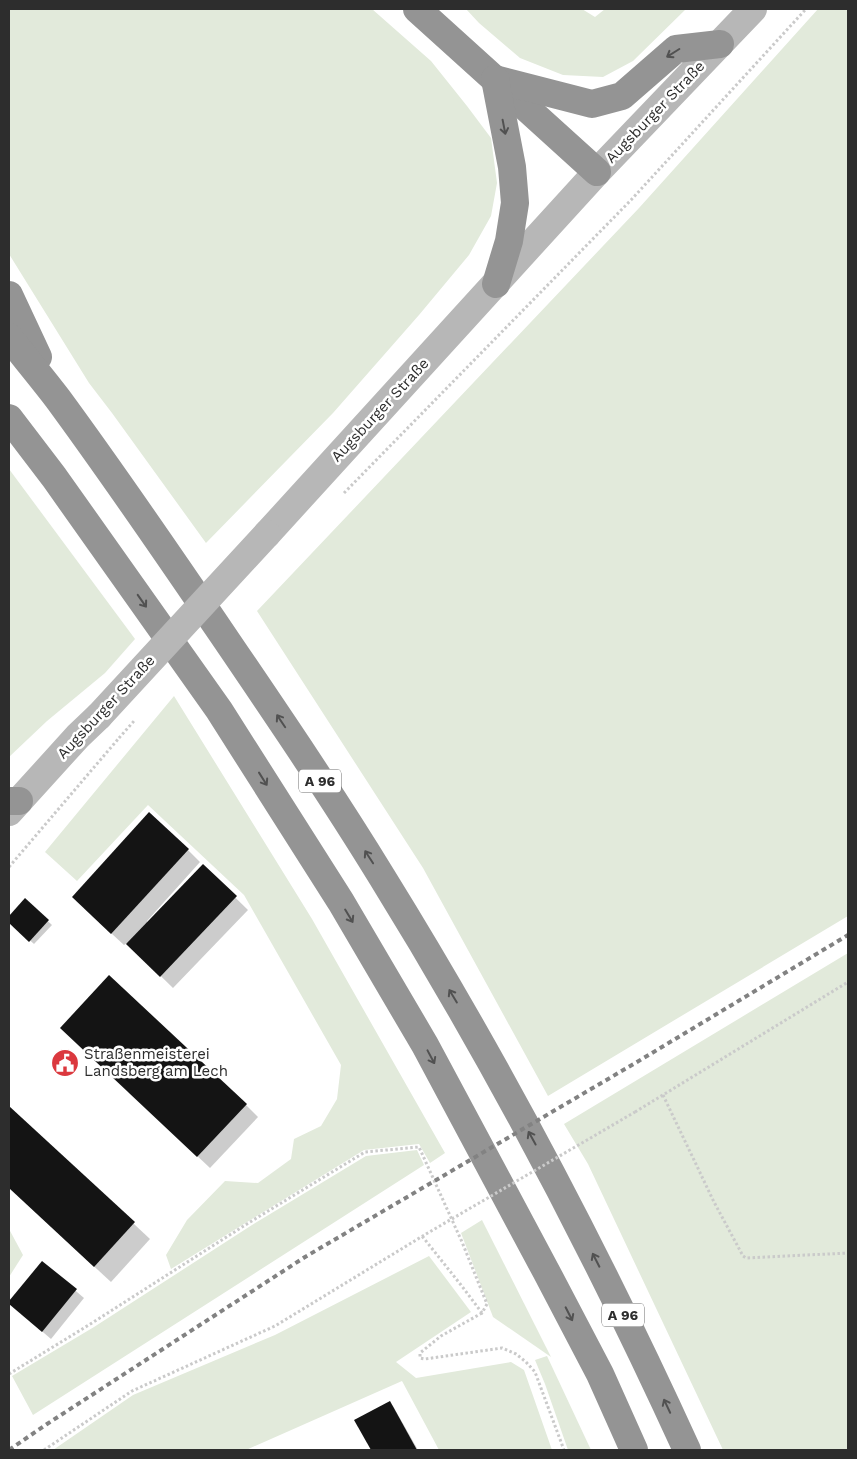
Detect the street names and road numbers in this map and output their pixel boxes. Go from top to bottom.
street label: Augsburger Straße [602,57,708,167]
street label: Augsburger Straße [327,354,433,466]
street label: Augsburger Straße [53,651,159,763]
road number: A 96 [299,769,341,792]
road number: A 96 [602,1304,644,1326]

